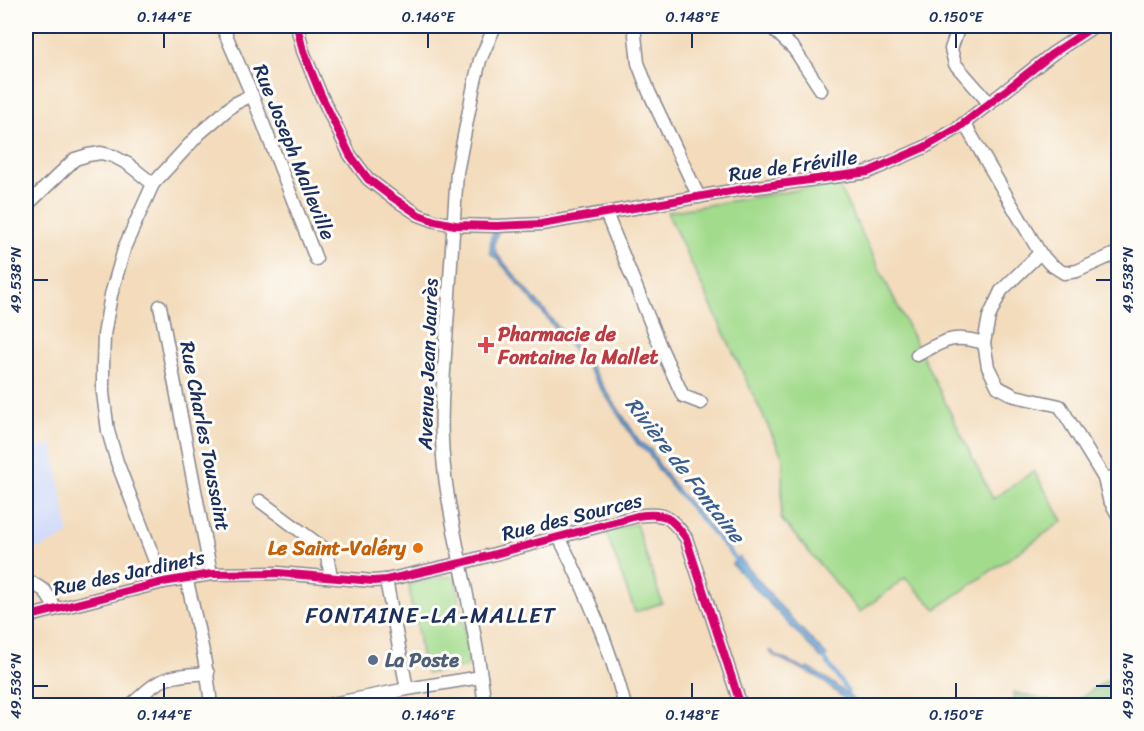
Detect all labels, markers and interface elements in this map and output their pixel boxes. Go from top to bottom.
text: 0.144°E [137,4,193,30]
text: 0.146°E [401,4,456,30]
text: 0.148°E [665,4,720,30]
text: 0.150°E [929,4,985,30]
street label: Rue Joseph Malleville [243,59,345,245]
street label: Rue de Fréville [726,140,860,192]
text: 49.538°N [3,246,29,313]
text: 49.538°N [1115,246,1141,313]
street label: Avenue Jean Jaurès [407,277,449,451]
place label: Pharmacie de Fontaine la Mallet [497,317,658,375]
street label: Rue Charles Toussaint [169,338,241,534]
marker: Pharmacie de Fontaine la Mallet [479,338,493,352]
water label: Rivière de Fontaine [615,388,756,553]
street label: Rue des Sources [498,482,647,551]
place label: Le Saint-Valéry [268,531,407,566]
street label: Rue des Jardinets [50,540,209,606]
marker: Le Saint-Valéry [411,541,425,555]
district label: FONTAINE-LA-MALLET [306,596,557,635]
place label: La Poste [385,643,459,678]
text: 49.536°N [3,652,29,719]
text: 49.536°N [1115,652,1141,719]
marker: La Poste [366,653,380,667]
text: 0.144°E [137,702,193,728]
text: 0.146°E [401,702,456,728]
text: 0.148°E [665,702,720,728]
text: 0.150°E [929,702,985,728]

